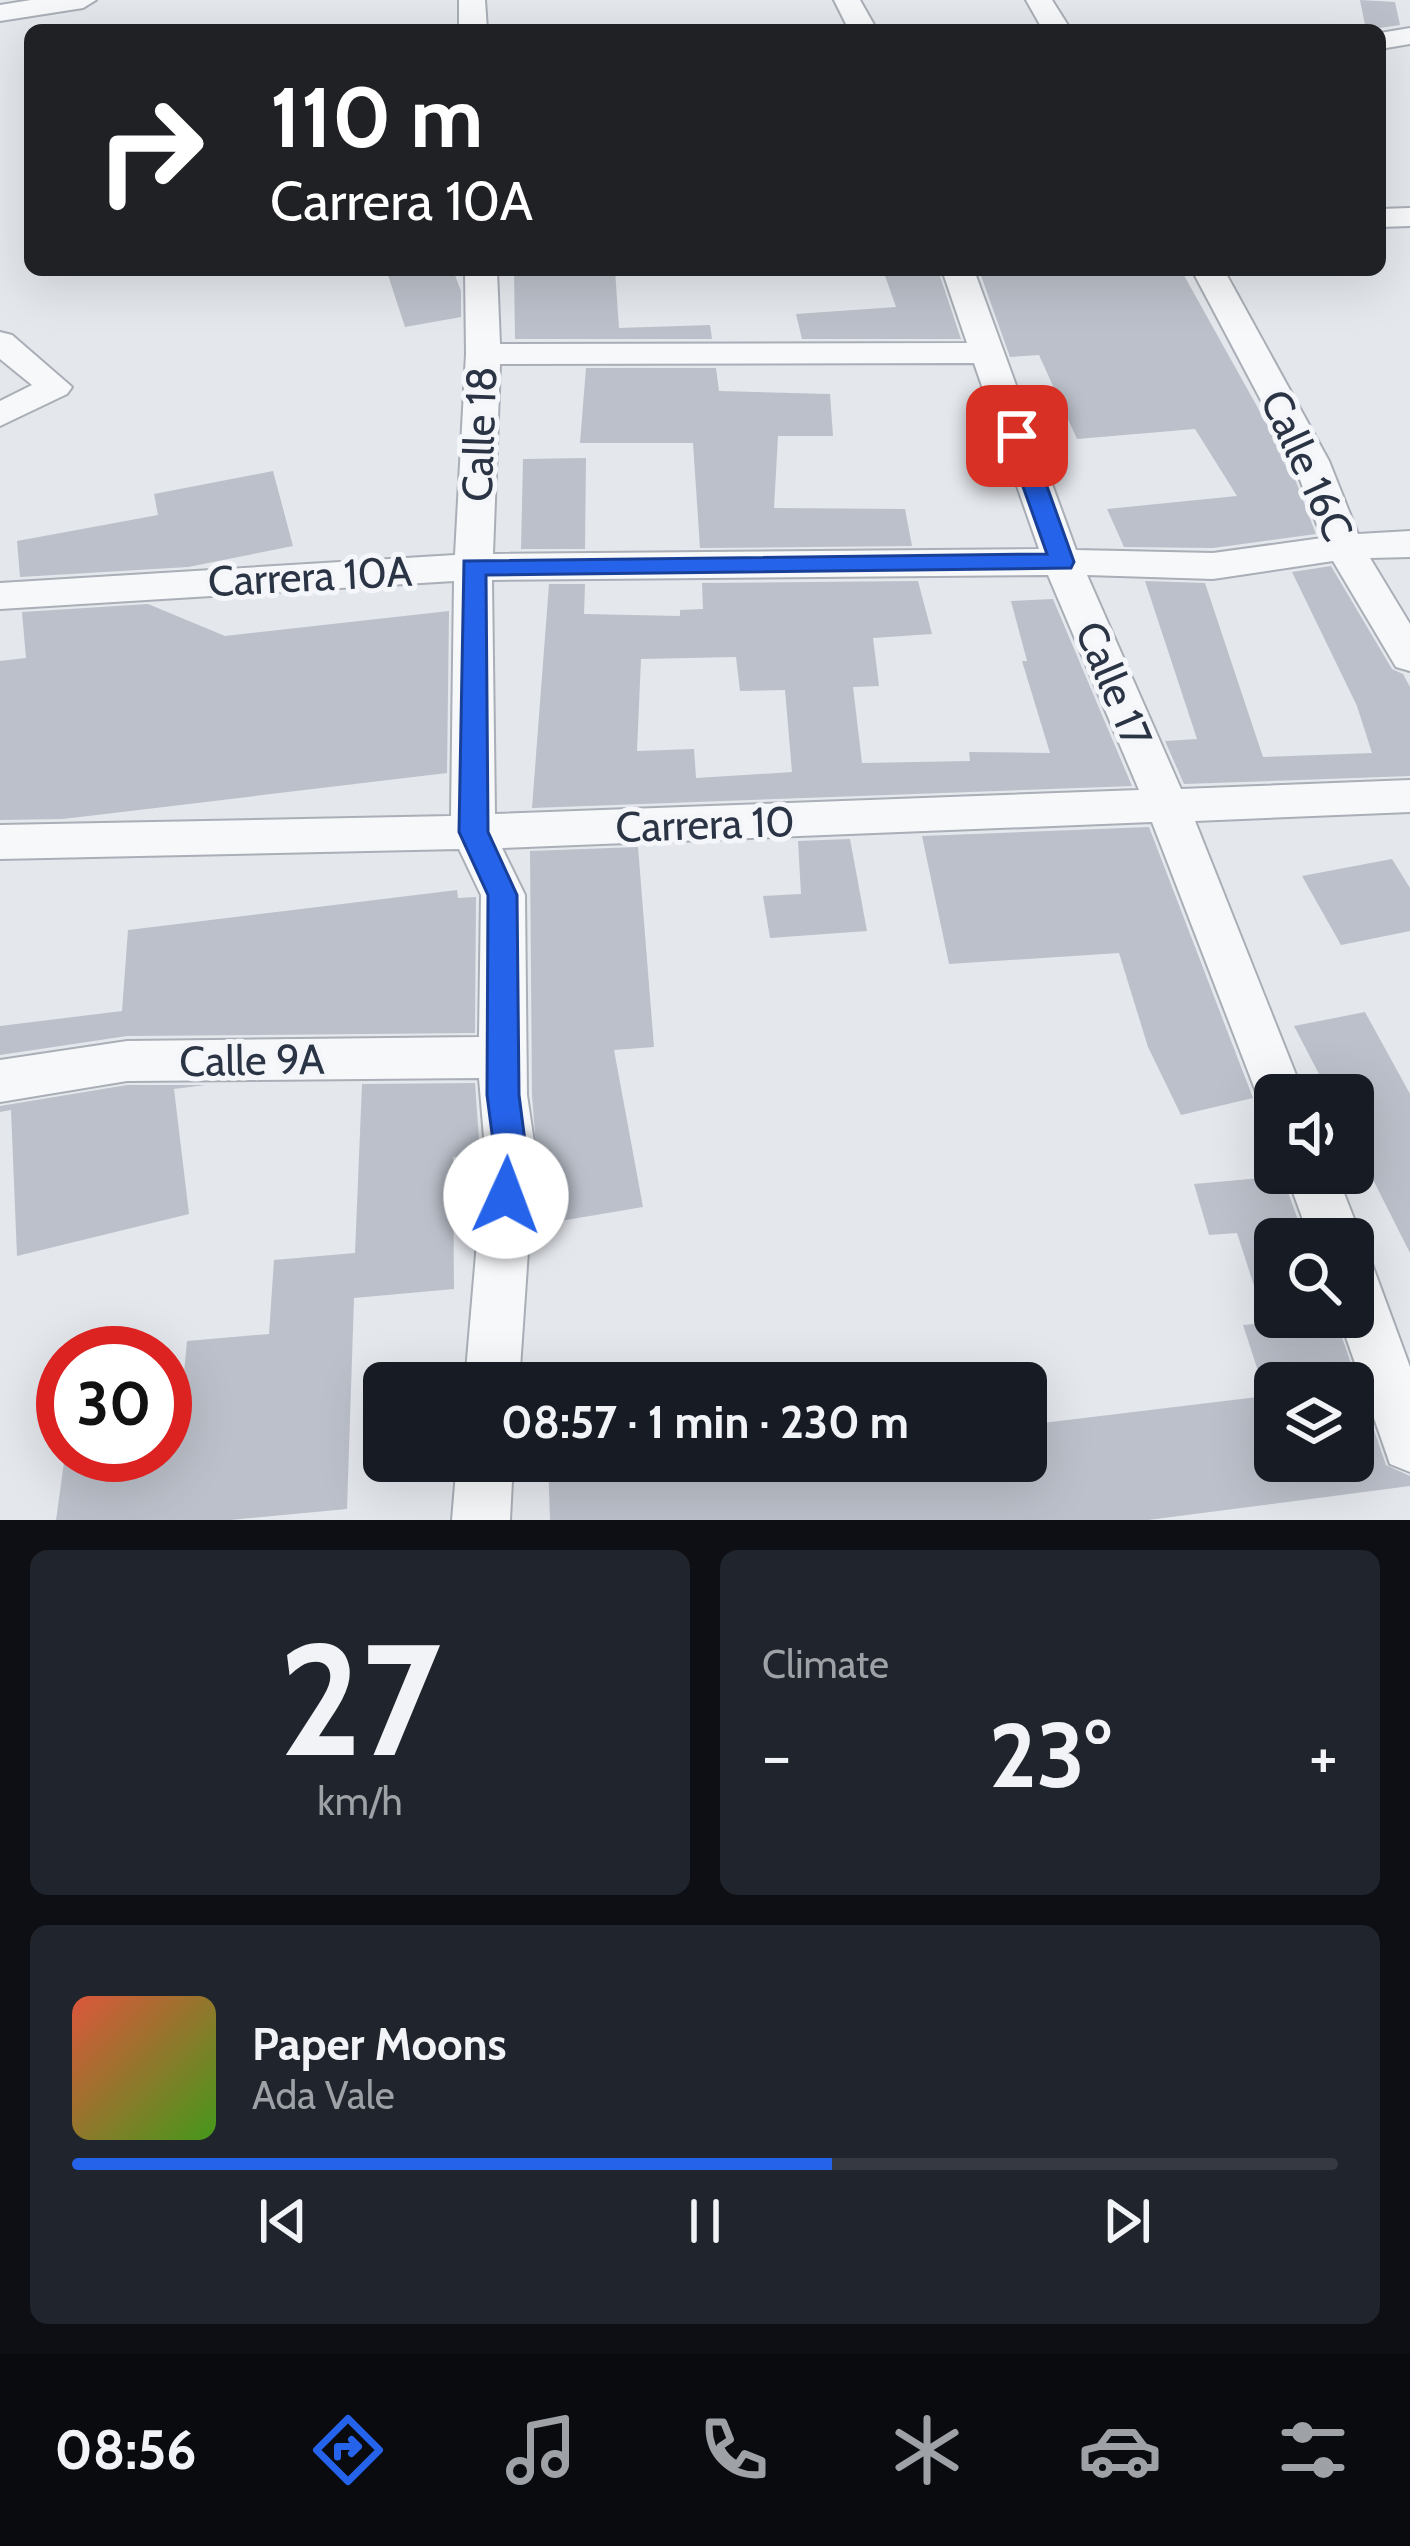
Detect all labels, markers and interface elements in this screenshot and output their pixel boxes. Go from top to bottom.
text: 110 m [270,66,483,168]
icon: right [72,72,228,228]
text: Carrera 10A [270,168,533,234]
street label: Calle 18 [451,365,507,503]
street label: Calle 16C [1250,381,1364,549]
pin [966,385,1068,487]
icon: arrive [984,403,1050,469]
street label: Carrera 10A [206,545,414,607]
street label: Calle 17 [1064,613,1164,755]
street label: Carrera 10 [615,795,795,853]
street label: Calle 9A [179,1033,325,1087]
map controls [1254,1074,1374,1482]
button: sound [1254,1074,1374,1194]
position arrow [443,1133,569,1259]
button: search [1254,1218,1374,1338]
speed limit sign: 30 [36,1326,192,1482]
button: layers [1254,1362,1374,1482]
text: 08:57 · 1 min · 230 m [501,1395,909,1449]
text: 27 [279,1604,441,1794]
text: Climate [762,1640,889,1688]
text: 23° [989,1700,1111,1810]
text: − [762,1715,791,1796]
text: + [1309,1715,1338,1796]
text: km/h [317,1777,403,1825]
text: Paper Moons [252,2017,507,2071]
text: Ada Vale [252,2071,395,2119]
icon: previous [250,2188,316,2254]
icon: pause [672,2188,738,2254]
icon: next [1094,2188,1160,2254]
icon: directions [306,2408,390,2492]
icon: music [499,2408,583,2492]
icon: phone [692,2408,776,2492]
icon: climate [885,2408,969,2492]
icon: car [1078,2408,1162,2492]
icon: filters [1271,2408,1355,2492]
text: 08:56 [55,2417,197,2483]

